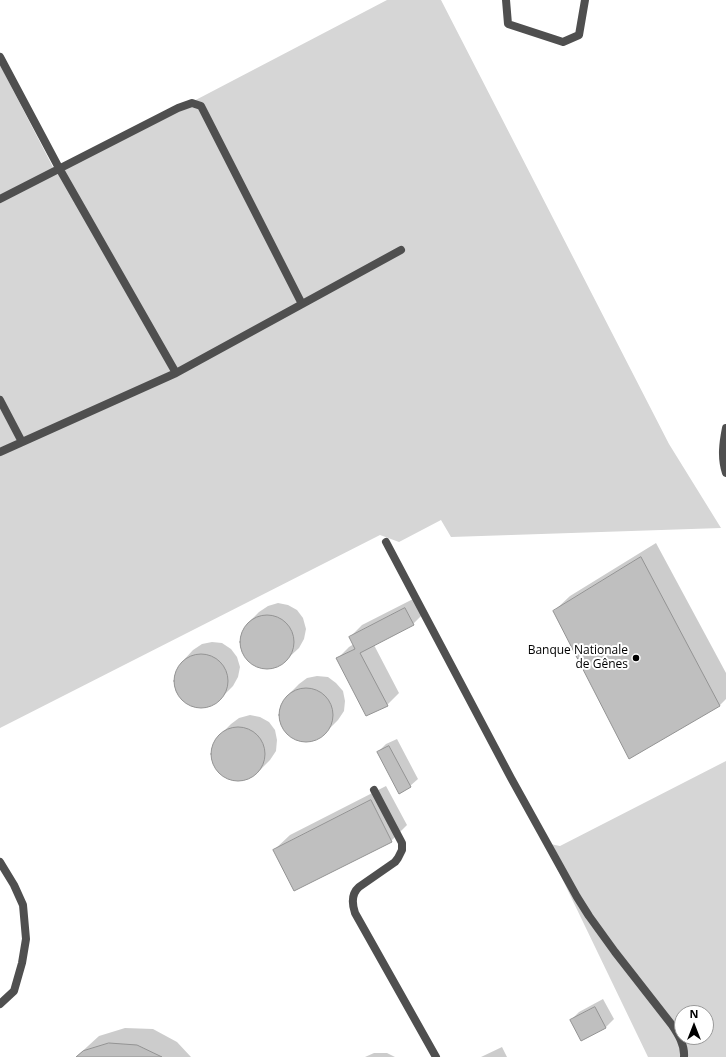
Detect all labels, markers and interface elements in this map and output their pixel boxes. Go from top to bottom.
place label: Banque Nationale de Gênes [528,644,628,672]
marker: Banque Nationale de Gênes [631,653,641,663]
north arrow [674,1005,714,1045]
text: N [690,1006,698,1021]

